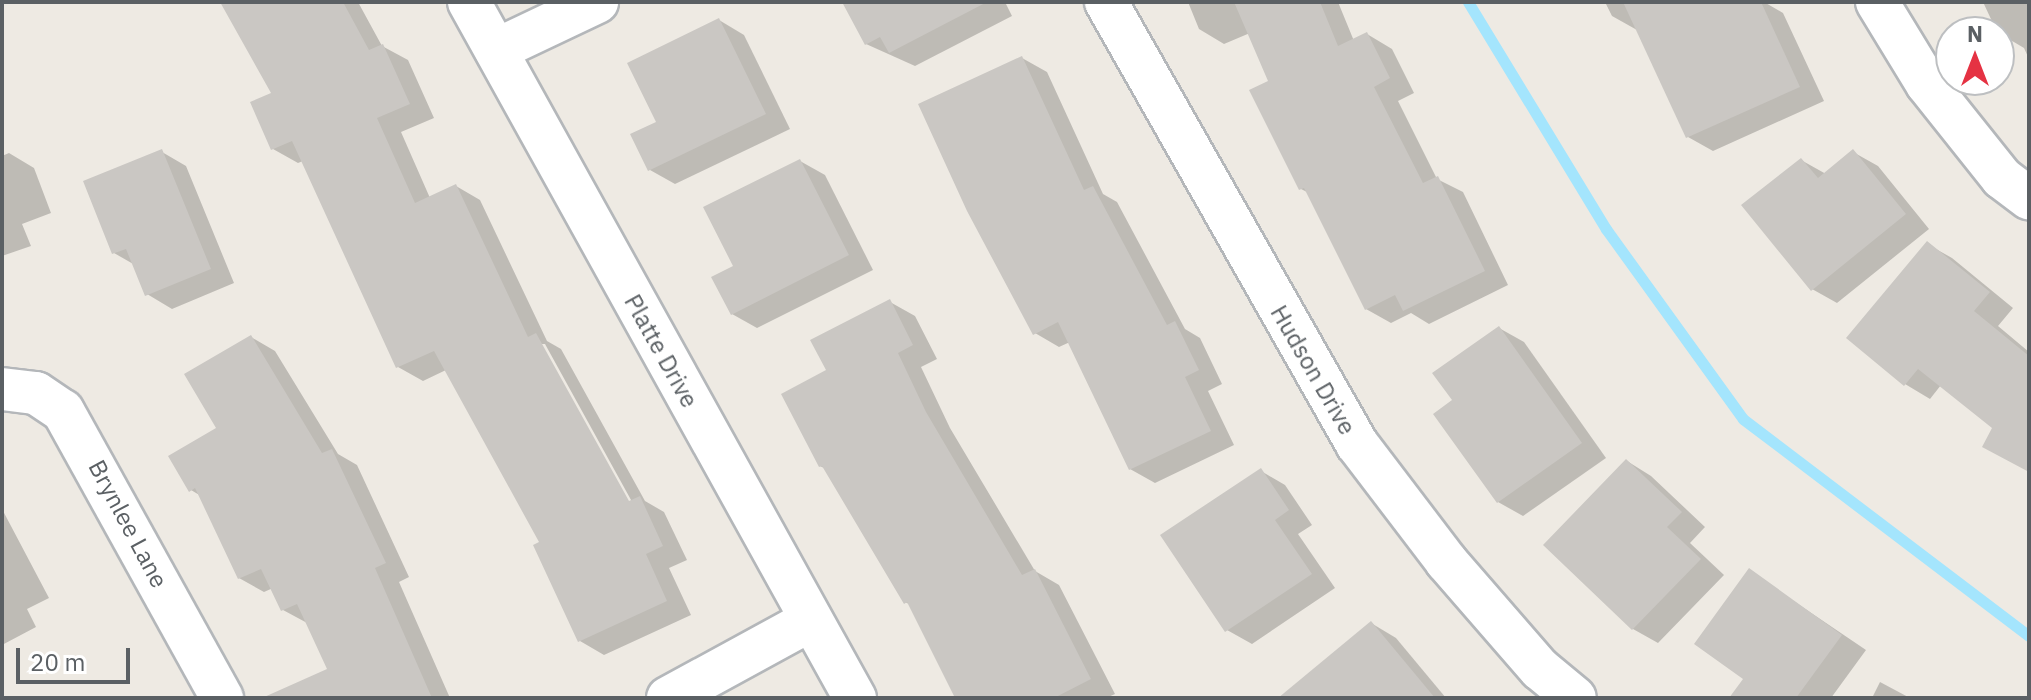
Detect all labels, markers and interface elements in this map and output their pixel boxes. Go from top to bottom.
north arrow [1935,16,2015,96]
text: N [1967,19,1983,48]
street label: Platte Drive [618,289,704,413]
street label: Hudson Drive [1264,300,1362,440]
street label: Brynlee Lane [82,455,174,593]
scale bar [20,632,134,682]
text: 20 m [30,646,85,678]

